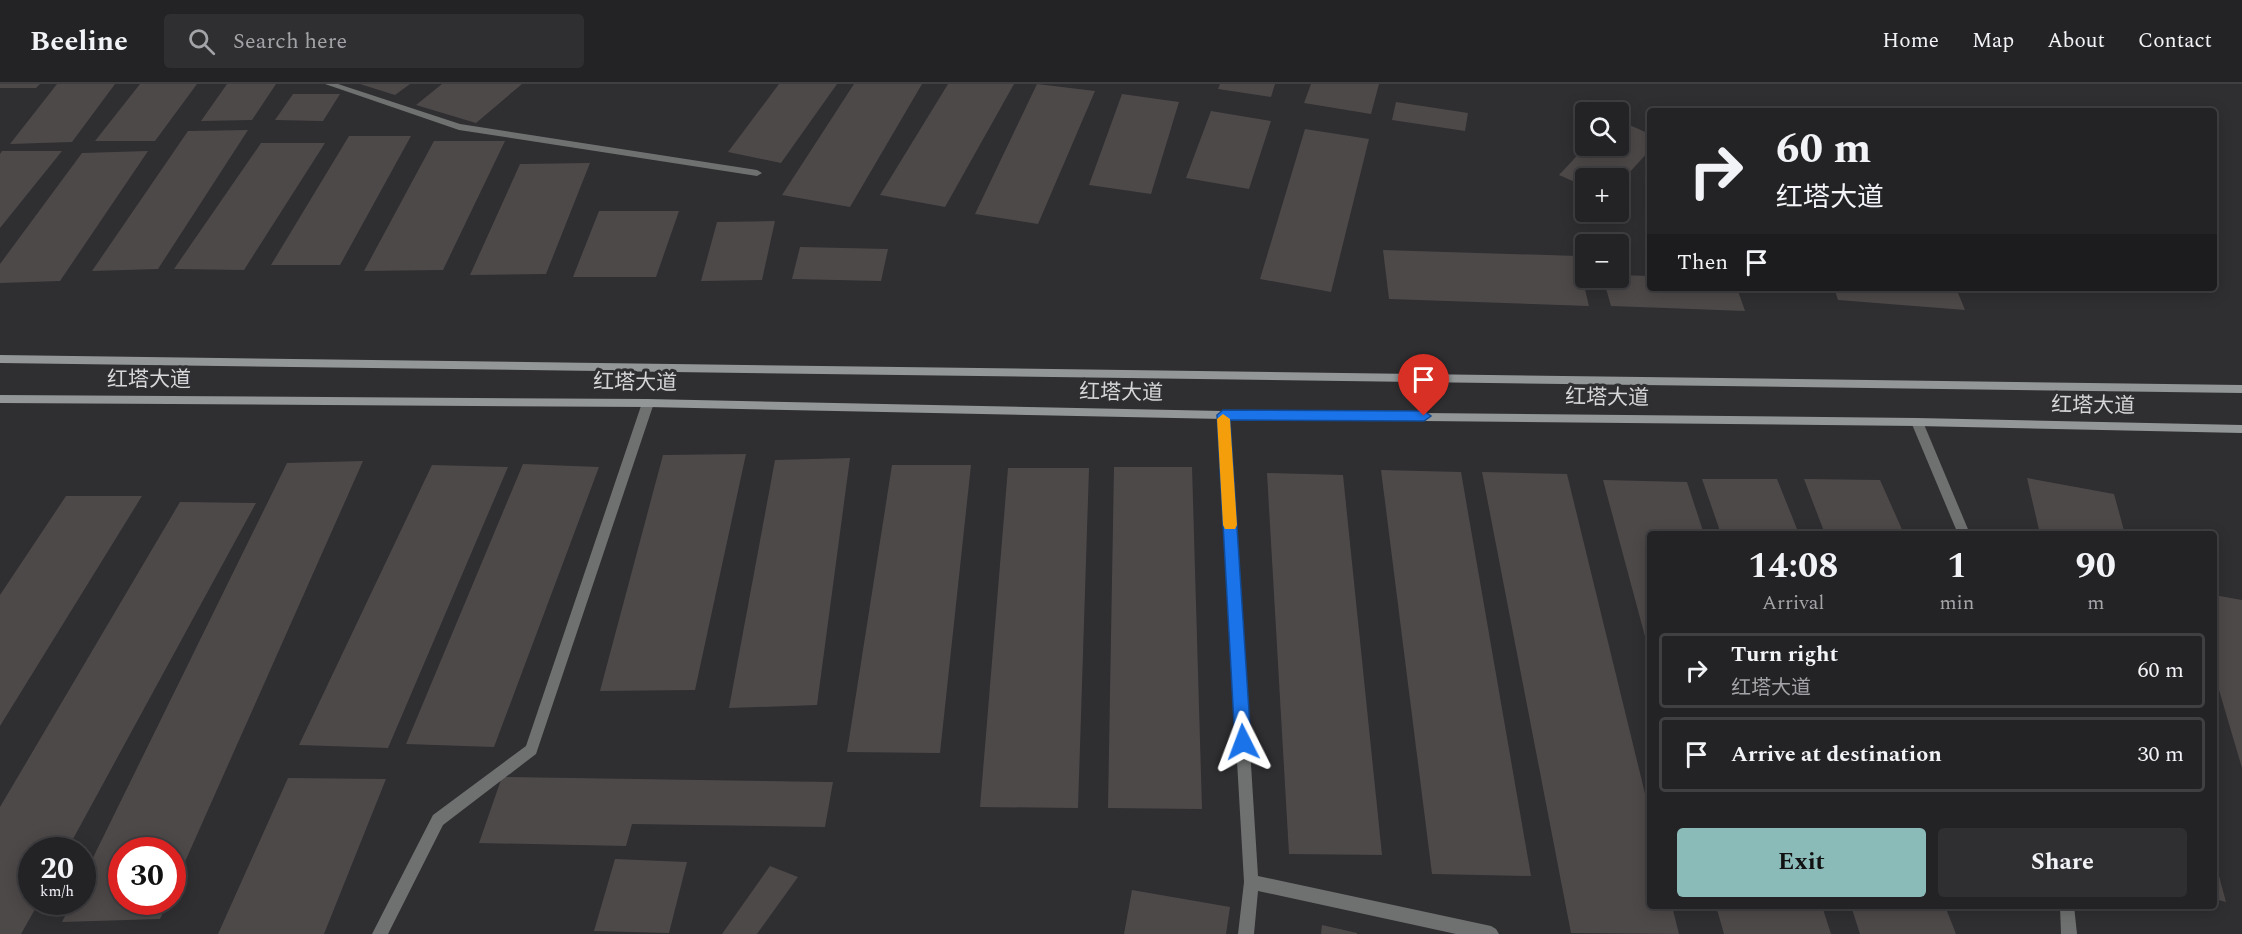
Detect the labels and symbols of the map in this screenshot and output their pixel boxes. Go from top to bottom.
pin [1398,354,1449,416]
street label: 红塔大道 [107,364,191,396]
street label: 红塔大道 [593,366,677,400]
street label: 红塔大道 [1079,376,1163,410]
street label: 红塔大道 [1565,381,1649,415]
street label: 红塔大道 [2051,389,2135,423]
position arrow [1211,710,1275,774]
speed limit sign: 30 [108,837,186,915]

